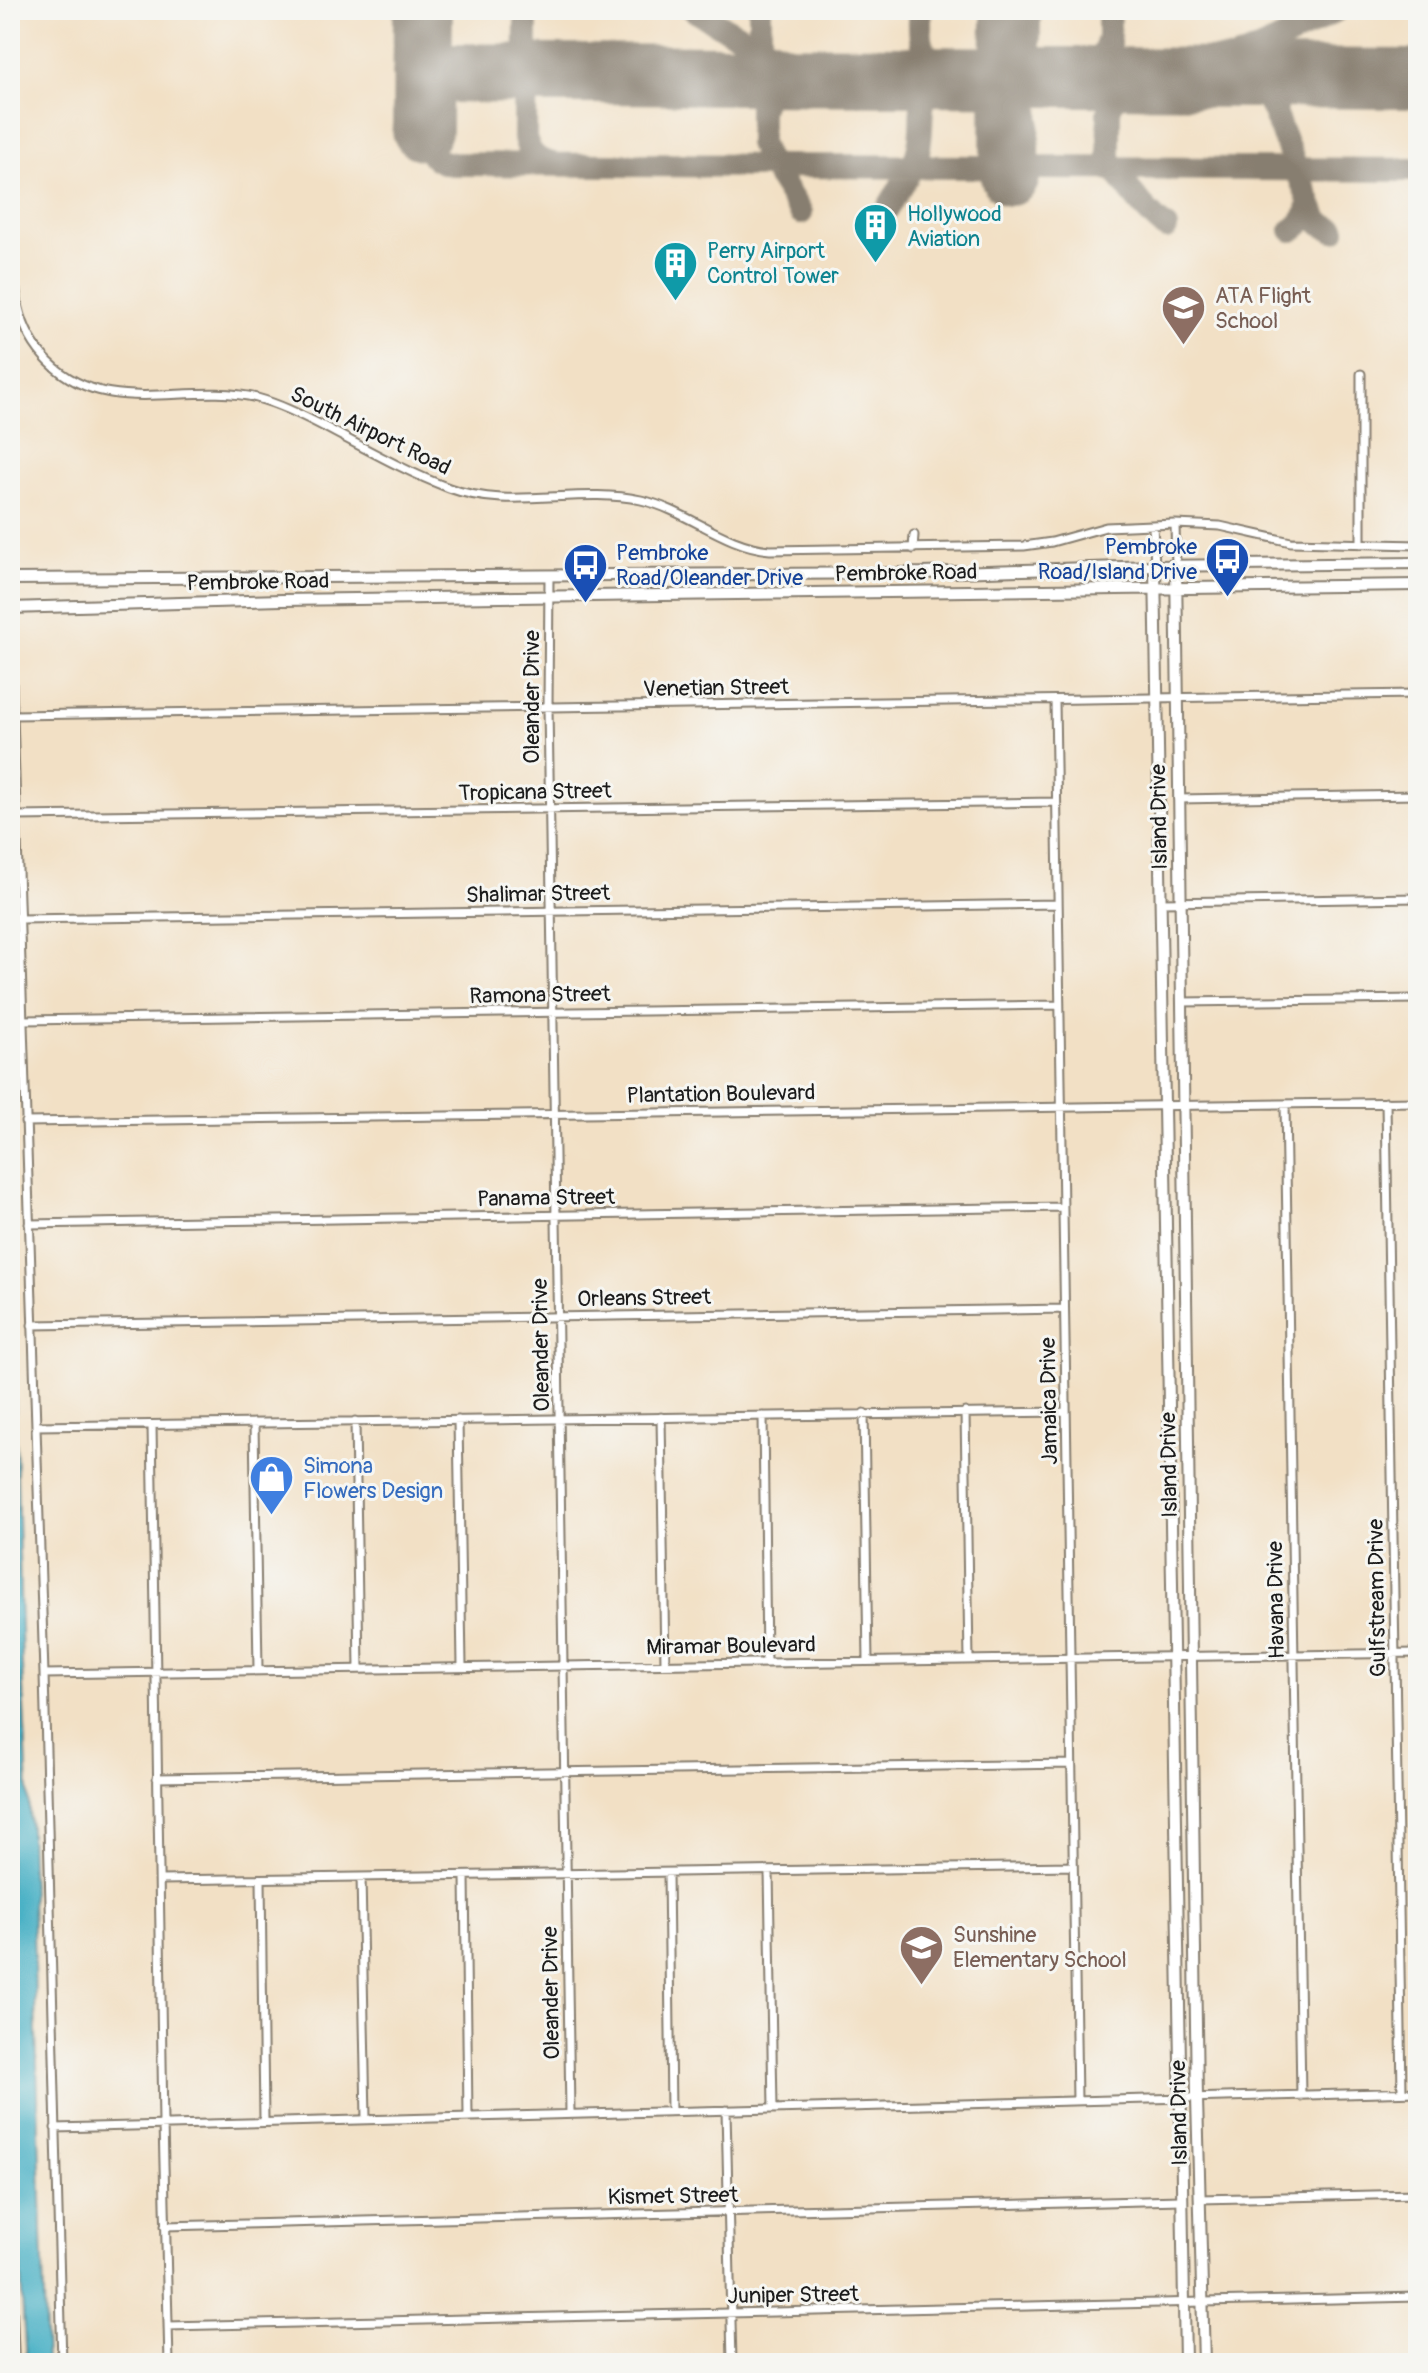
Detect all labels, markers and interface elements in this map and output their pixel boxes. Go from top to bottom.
place label: Hollywood Aviation [907,200,1002,253]
building icon: Hollywood Aviation [852,202,900,265]
place label: Perry Airport Control Tower [707,237,839,290]
building icon: Perry Airport Control Tower [652,239,700,302]
place label: ATA Flight School [1215,282,1311,335]
school or university icon: ATA Flight School [1160,284,1208,347]
street label: South Airport Road [286,380,455,482]
place label: Pembroke Road/Island Drive [1038,533,1197,586]
bus stop icon: Pembroke Road/Island Drive [1204,535,1252,598]
place label: Pembroke Road/Oleander Drive [616,539,803,592]
bus stop icon: Pembroke Road/Oleander Drive [561,541,609,604]
street label: Pembroke Road [834,558,978,588]
street label: Pembroke Road [186,567,330,597]
street label: Oleander Drive [518,630,546,764]
street label: Venetian Street [643,673,789,703]
street label: Island Drive [1144,764,1174,870]
street label: Tropicana Street [458,777,612,807]
street label: Shalimar Street [466,879,610,909]
street label: Ramona Street [469,980,611,1010]
street label: Plantation Boulevard [626,1078,816,1110]
street label: Panama Street [477,1183,615,1213]
street label: Oleander Drive [526,1278,556,1412]
street label: Orleans Street [577,1283,711,1313]
street label: Jamaica Drive [1034,1337,1064,1465]
street label: Island Drive [1154,1412,1184,1518]
place label: Simona Flowers Design [303,1452,443,1505]
shop icon: Simona Flowers Design [248,1454,296,1517]
street label: Gulfstream Drive [1362,1518,1392,1677]
street label: Havana Drive [1261,1541,1291,1659]
street label: Miramar Boulevard [646,1631,816,1661]
place label: Sunshine Elementary School [953,1921,1127,1974]
school or university icon: Sunshine Elementary School [898,1923,946,1986]
street label: Oleander Drive [536,1926,566,2060]
street label: Island Drive [1164,2060,1194,2166]
street label: Kismet Street [607,2181,739,2211]
street label: Juniper Street [727,2280,859,2310]

